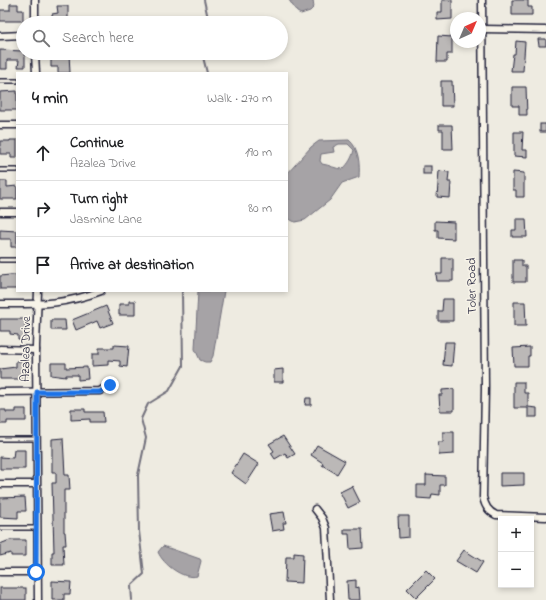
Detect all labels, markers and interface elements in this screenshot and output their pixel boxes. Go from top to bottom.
north arrow [450,12,486,48]
search box [16,16,288,60]
icon: search [30,27,52,49]
text: Search here [62,27,134,49]
text: 4 min [32,86,68,111]
text: Walk · 270 m [207,89,272,108]
text: Continue [70,132,124,154]
icon: ahead [32,142,54,164]
text: 190 m [245,143,272,162]
text: Azalea Drive [70,154,136,173]
text: Turn right [70,188,128,210]
icon: right [32,198,54,220]
text: 80 m [248,199,272,218]
text: Jasmine Lane [70,210,142,229]
icon: arrive [32,254,54,276]
text: Arrive at destination [70,254,194,276]
street label: Toler Road [462,257,482,315]
street label: Azalea Drive [16,316,36,382]
route end [101,376,119,394]
map controls [498,516,534,588]
button: + [498,516,534,552]
button: − [498,552,534,588]
route start [27,563,45,581]

